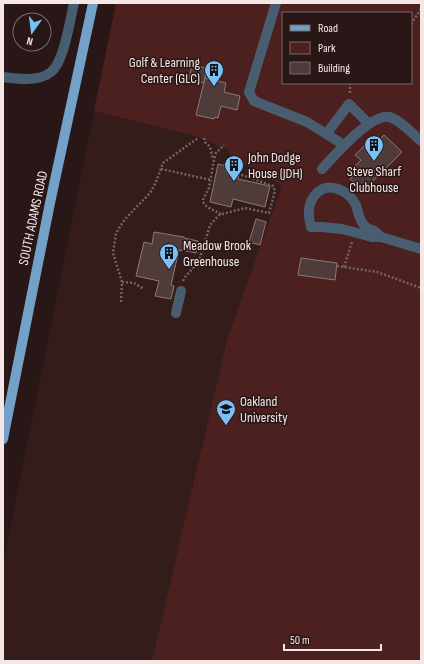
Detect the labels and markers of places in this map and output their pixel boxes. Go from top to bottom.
place label: Golf & Learning Center (GLC) [129,54,200,87]
building icon: Golf & Learning Center (GLC) [203,59,225,87]
building icon: Steve Sharf Clubhouse [363,134,385,162]
place label: John Dodge House (JDH) [247,149,303,182]
building icon: John Dodge House (JDH) [223,154,245,182]
place label: Steve Sharf Clubhouse [347,163,402,196]
place label: Meadow Brook Greenhouse [183,237,252,270]
building icon: Meadow Brook Greenhouse [158,242,180,270]
place label: Oakland University [240,393,288,426]
school or university icon: Oakland University [215,398,237,426]

